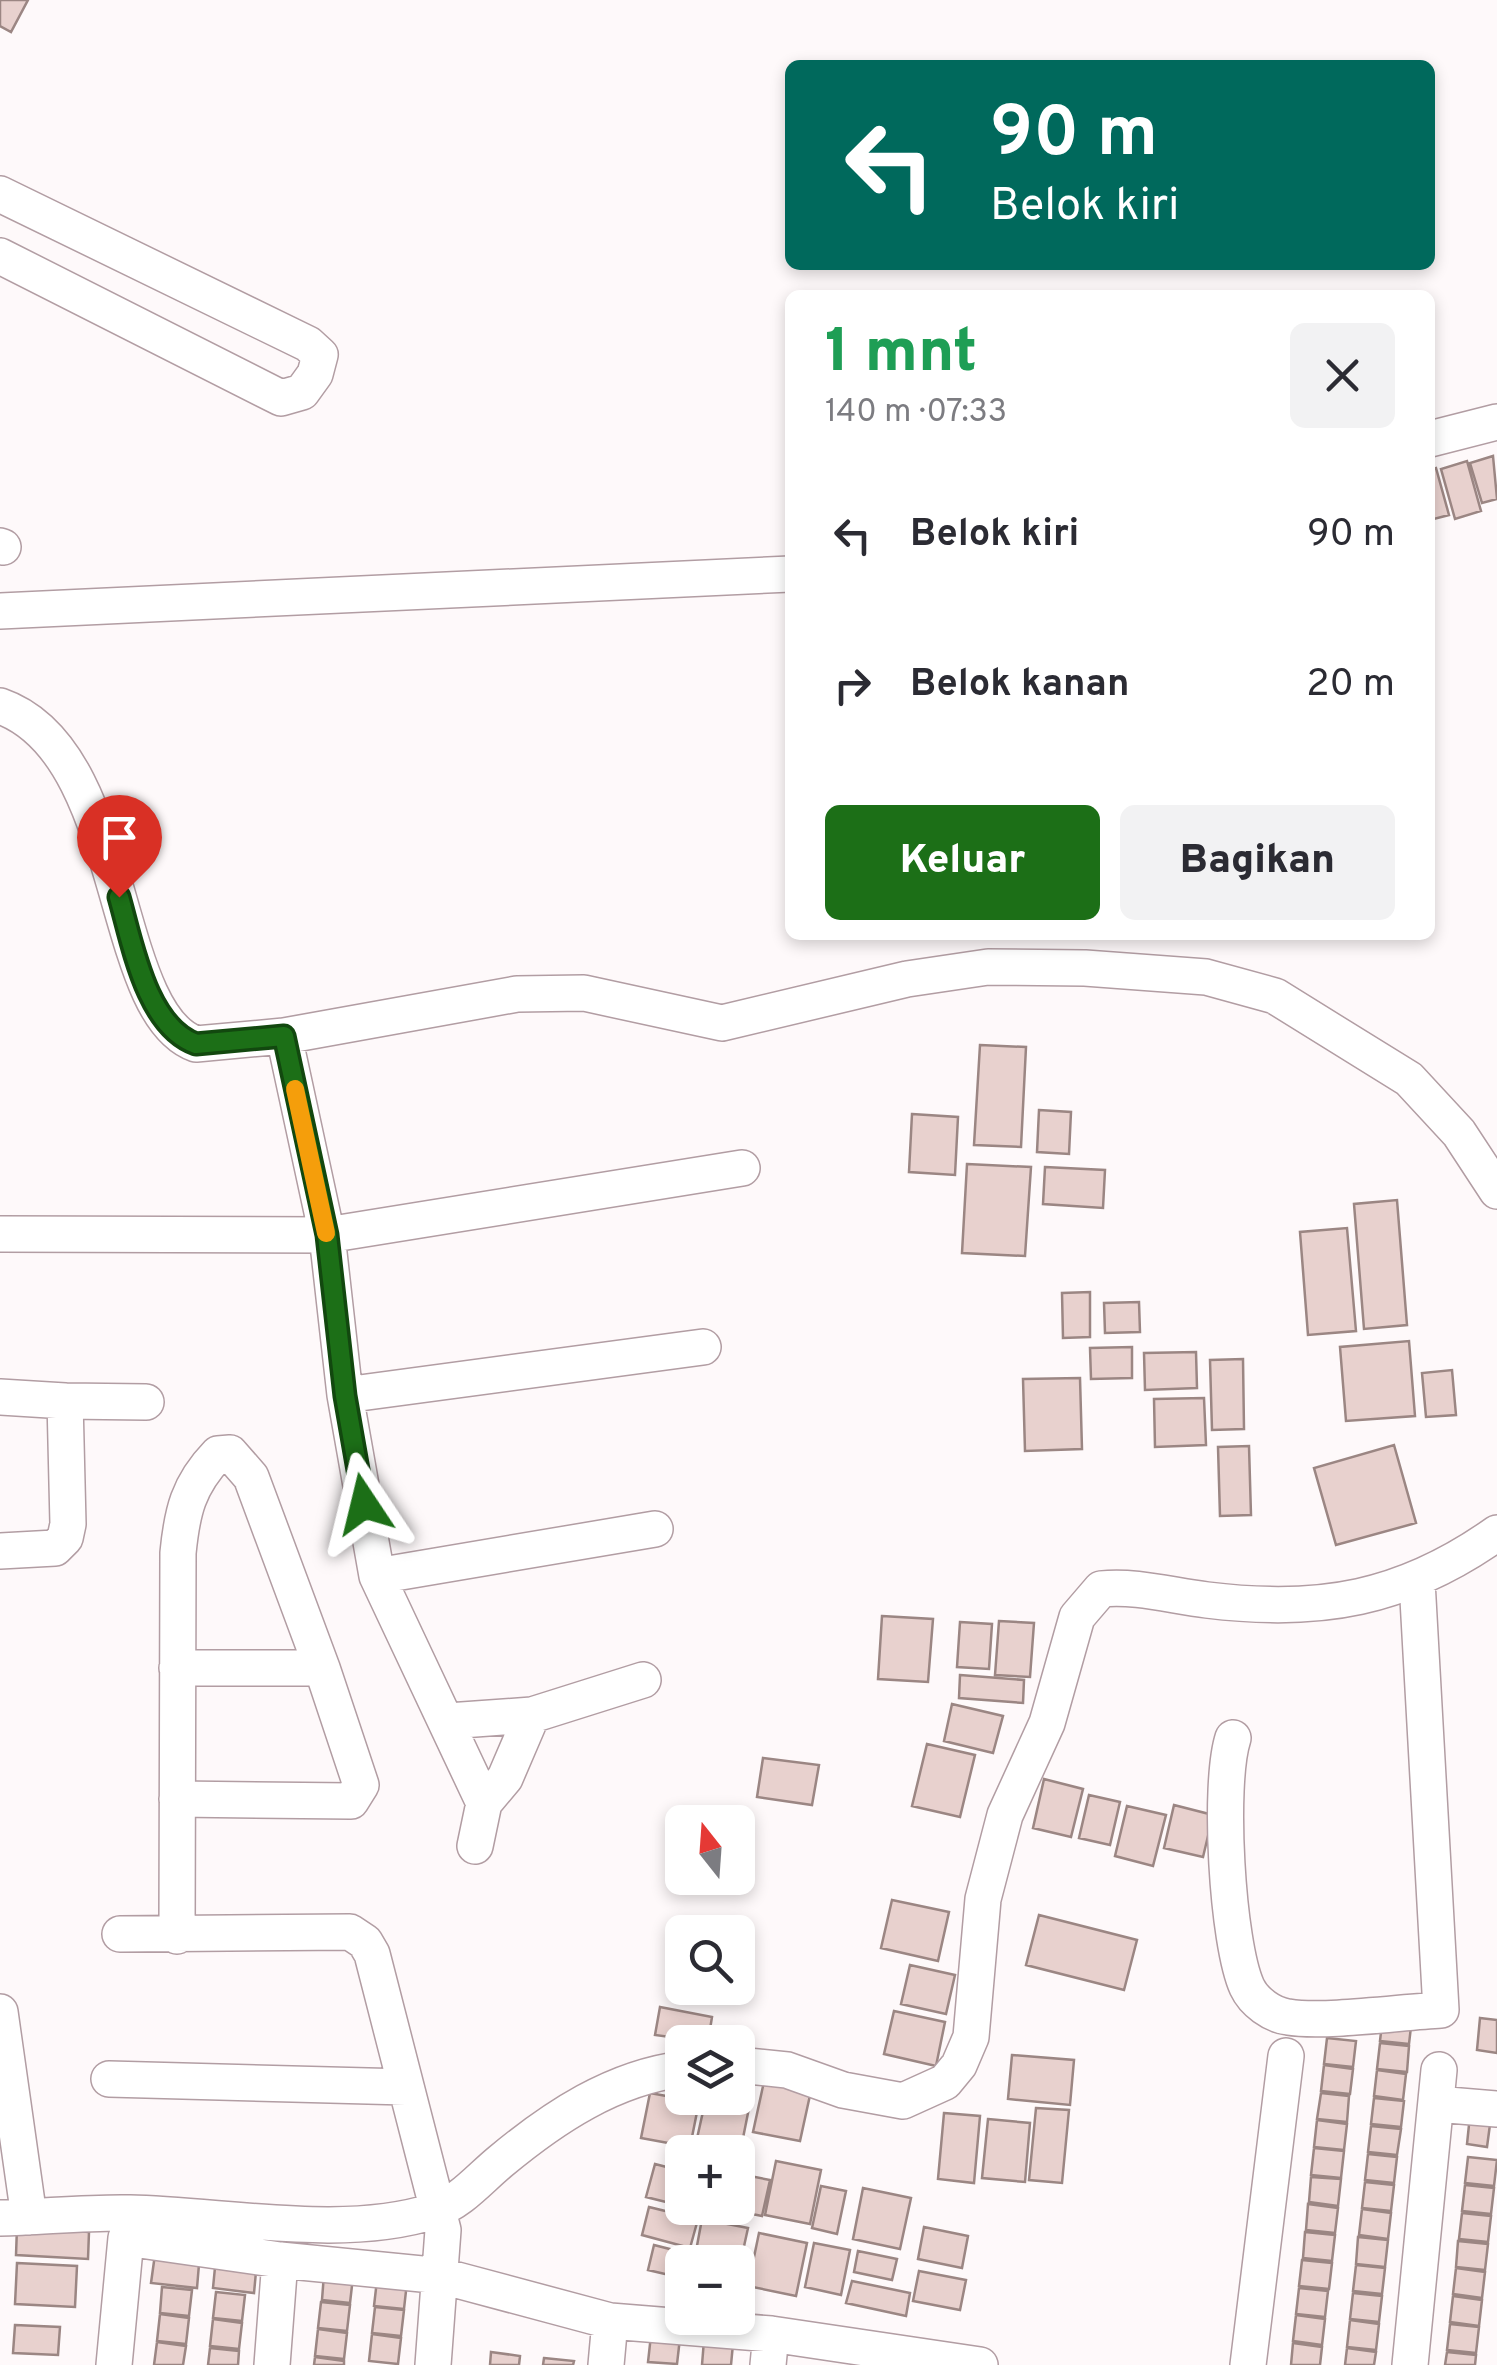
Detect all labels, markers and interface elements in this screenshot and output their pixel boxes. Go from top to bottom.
text: 90 m [990,92,1158,181]
icon: left [825,100,955,230]
text: Belok kiri [990,179,1180,236]
text: 1 mnt [825,317,977,393]
button: close [1290,323,1395,428]
text: 140 m · 07:33 [825,393,1007,433]
icon: left [825,508,880,563]
text: Belok kiri [910,511,1079,560]
text: 90 m [1307,511,1395,560]
icon: right [825,658,880,713]
text: Belok kanan [910,661,1129,710]
text: 20 m [1306,661,1395,710]
pin [77,795,162,898]
button: Keluar [825,805,1100,920]
button: Bagikan [1120,805,1395,920]
icon: arrive [92,810,147,865]
position arrow [312,1452,416,1556]
north arrow [665,1805,755,1895]
map controls [665,1805,755,2335]
button: search [665,1915,755,2005]
button: layers [665,2025,755,2115]
button: + [665,2135,755,2225]
button: − [665,2245,755,2335]

